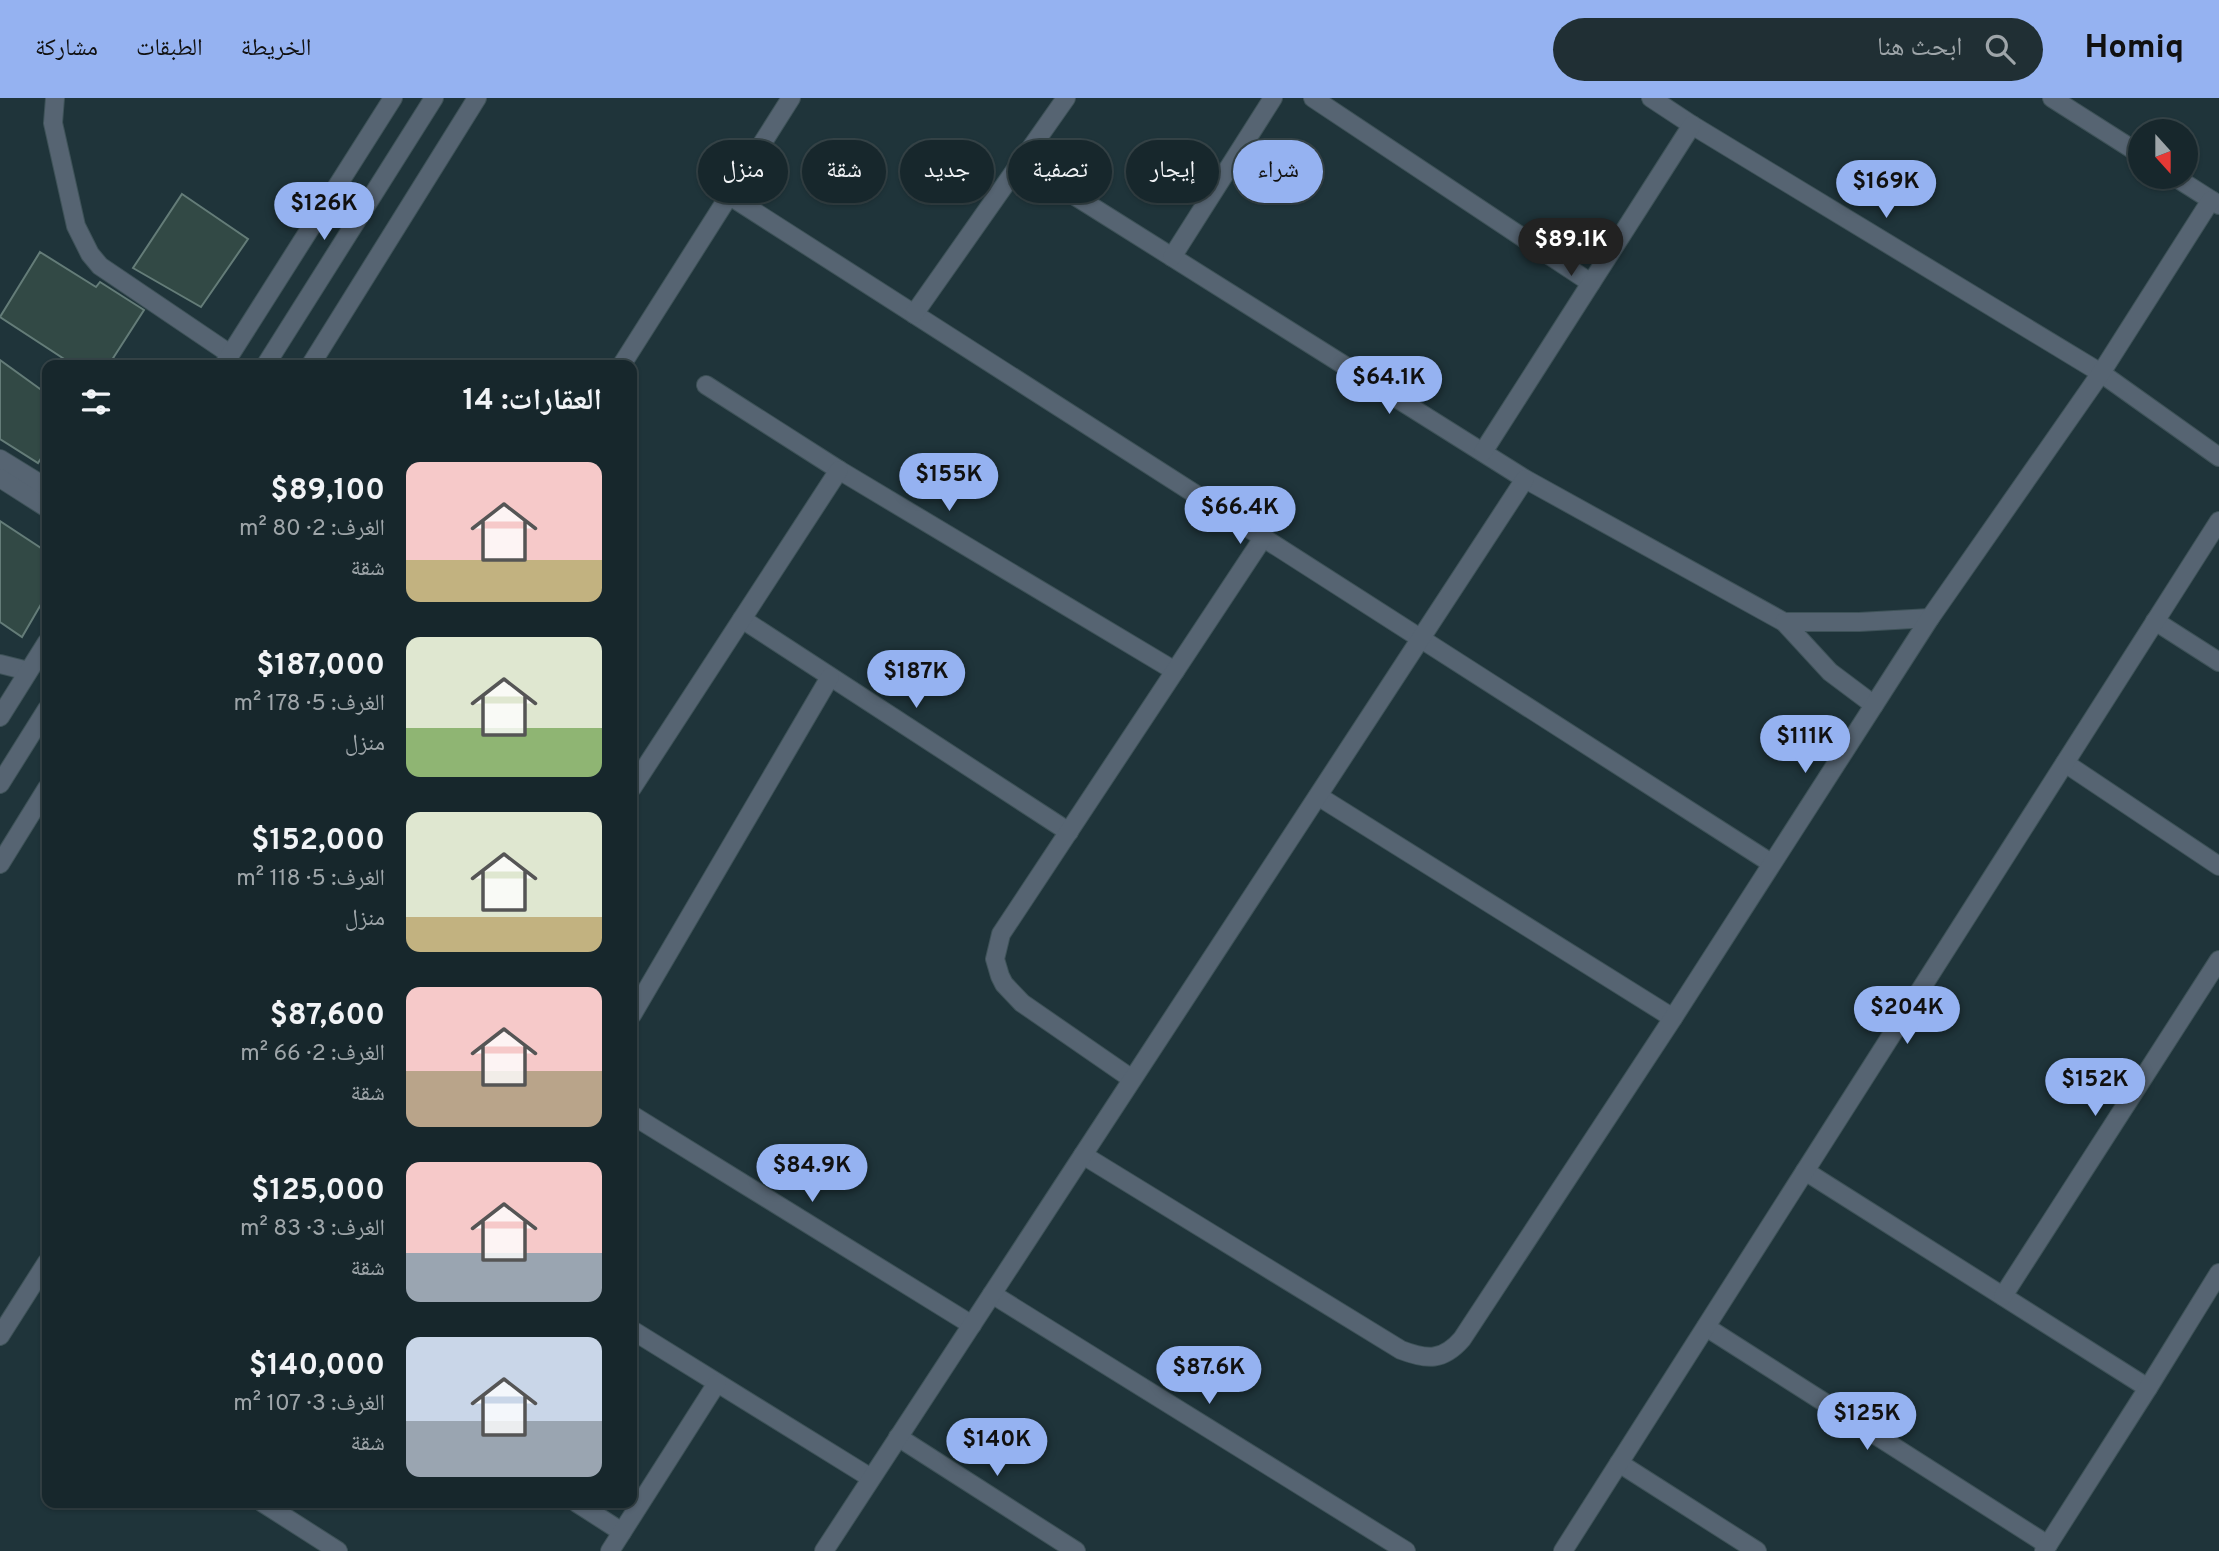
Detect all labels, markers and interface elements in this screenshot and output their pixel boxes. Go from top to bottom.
search box [1553,18,2043,81]
text: Homiq [2085,28,2184,70]
icon: search [1981,30,2019,68]
text: ابحث هنا [1877,32,1963,65]
text: مشاركة [35,34,98,64]
text: الطبقات [136,34,203,64]
text: الخريطة [241,34,311,64]
north arrow [2128,119,2198,189]
map controls [2128,119,2198,189]
chip: منزل [698,140,788,203]
chip: شقة [802,140,886,203]
chip: جديد [900,140,994,203]
chip: تصفية [1008,140,1112,203]
chip: إيجار [1126,140,1219,203]
chip: شراء [1233,140,1323,203]
pin: $169K [1837,160,1935,220]
text: $169K [1852,168,1920,197]
pin: $126K [275,183,373,242]
text: $126K [290,190,358,219]
pin: $89.1K [1514,218,1628,278]
text: $89.1K [1534,226,1608,255]
pin: $64.1K [1332,356,1446,416]
text: $64.1K [1352,364,1426,393]
icon: filters [77,383,115,421]
text: العقارات: 14 [462,383,602,420]
pin: $155K [900,454,998,513]
text: $155K [915,461,983,490]
text: $89,100 [271,473,385,510]
pin: $66.4K [1183,486,1297,546]
icon: home [462,490,546,574]
text: $66.4K [1201,494,1279,523]
text: الغرف: 2 · 80 m² [239,515,385,544]
text: شقة [351,555,385,584]
text: $187,000 [256,648,385,685]
pin: $187K [867,650,965,710]
text: $187K [883,658,949,687]
icon: home [462,665,546,749]
text: الغرف: 5 · 178 m² [234,690,385,719]
pin: $111K [1756,716,1854,775]
text: $111K [1776,723,1834,752]
text: منزل [345,730,385,759]
text: $152,000 [251,823,385,860]
icon: home [462,840,546,924]
text: الغرف: 5 · 118 m² [236,865,385,894]
text: منزل [345,905,385,934]
pin: $204K [1858,986,1956,1046]
text: $204K [1870,994,1944,1023]
text: $87,600 [270,998,385,1035]
icon: home [462,1015,546,1099]
text: الغرف: 2 · 66 m² [240,1040,385,1069]
pin: $152K [2046,1058,2144,1118]
text: $152K [2061,1066,2129,1095]
text: شقة [351,1080,385,1109]
pin: $84.9K [755,1144,869,1204]
text: $84.9K [772,1152,852,1181]
text: $125,000 [251,1173,385,1210]
icon: home [462,1190,546,1274]
text: الغرف: 3 · 83 m² [240,1215,385,1244]
text: شقة [351,1255,385,1284]
pin: $87.6K [1152,1346,1266,1406]
text: $140,000 [249,1348,385,1385]
text: $87.6K [1172,1354,1246,1383]
icon: home [462,1365,546,1449]
text: الغرف: 3 · 107 m² [233,1390,385,1419]
pin: $125K [1818,1392,1916,1452]
text: $125K [1833,1400,1901,1429]
pin: $140K [948,1418,1046,1478]
text: $140K [962,1426,1032,1455]
text: شقة [351,1430,385,1459]

